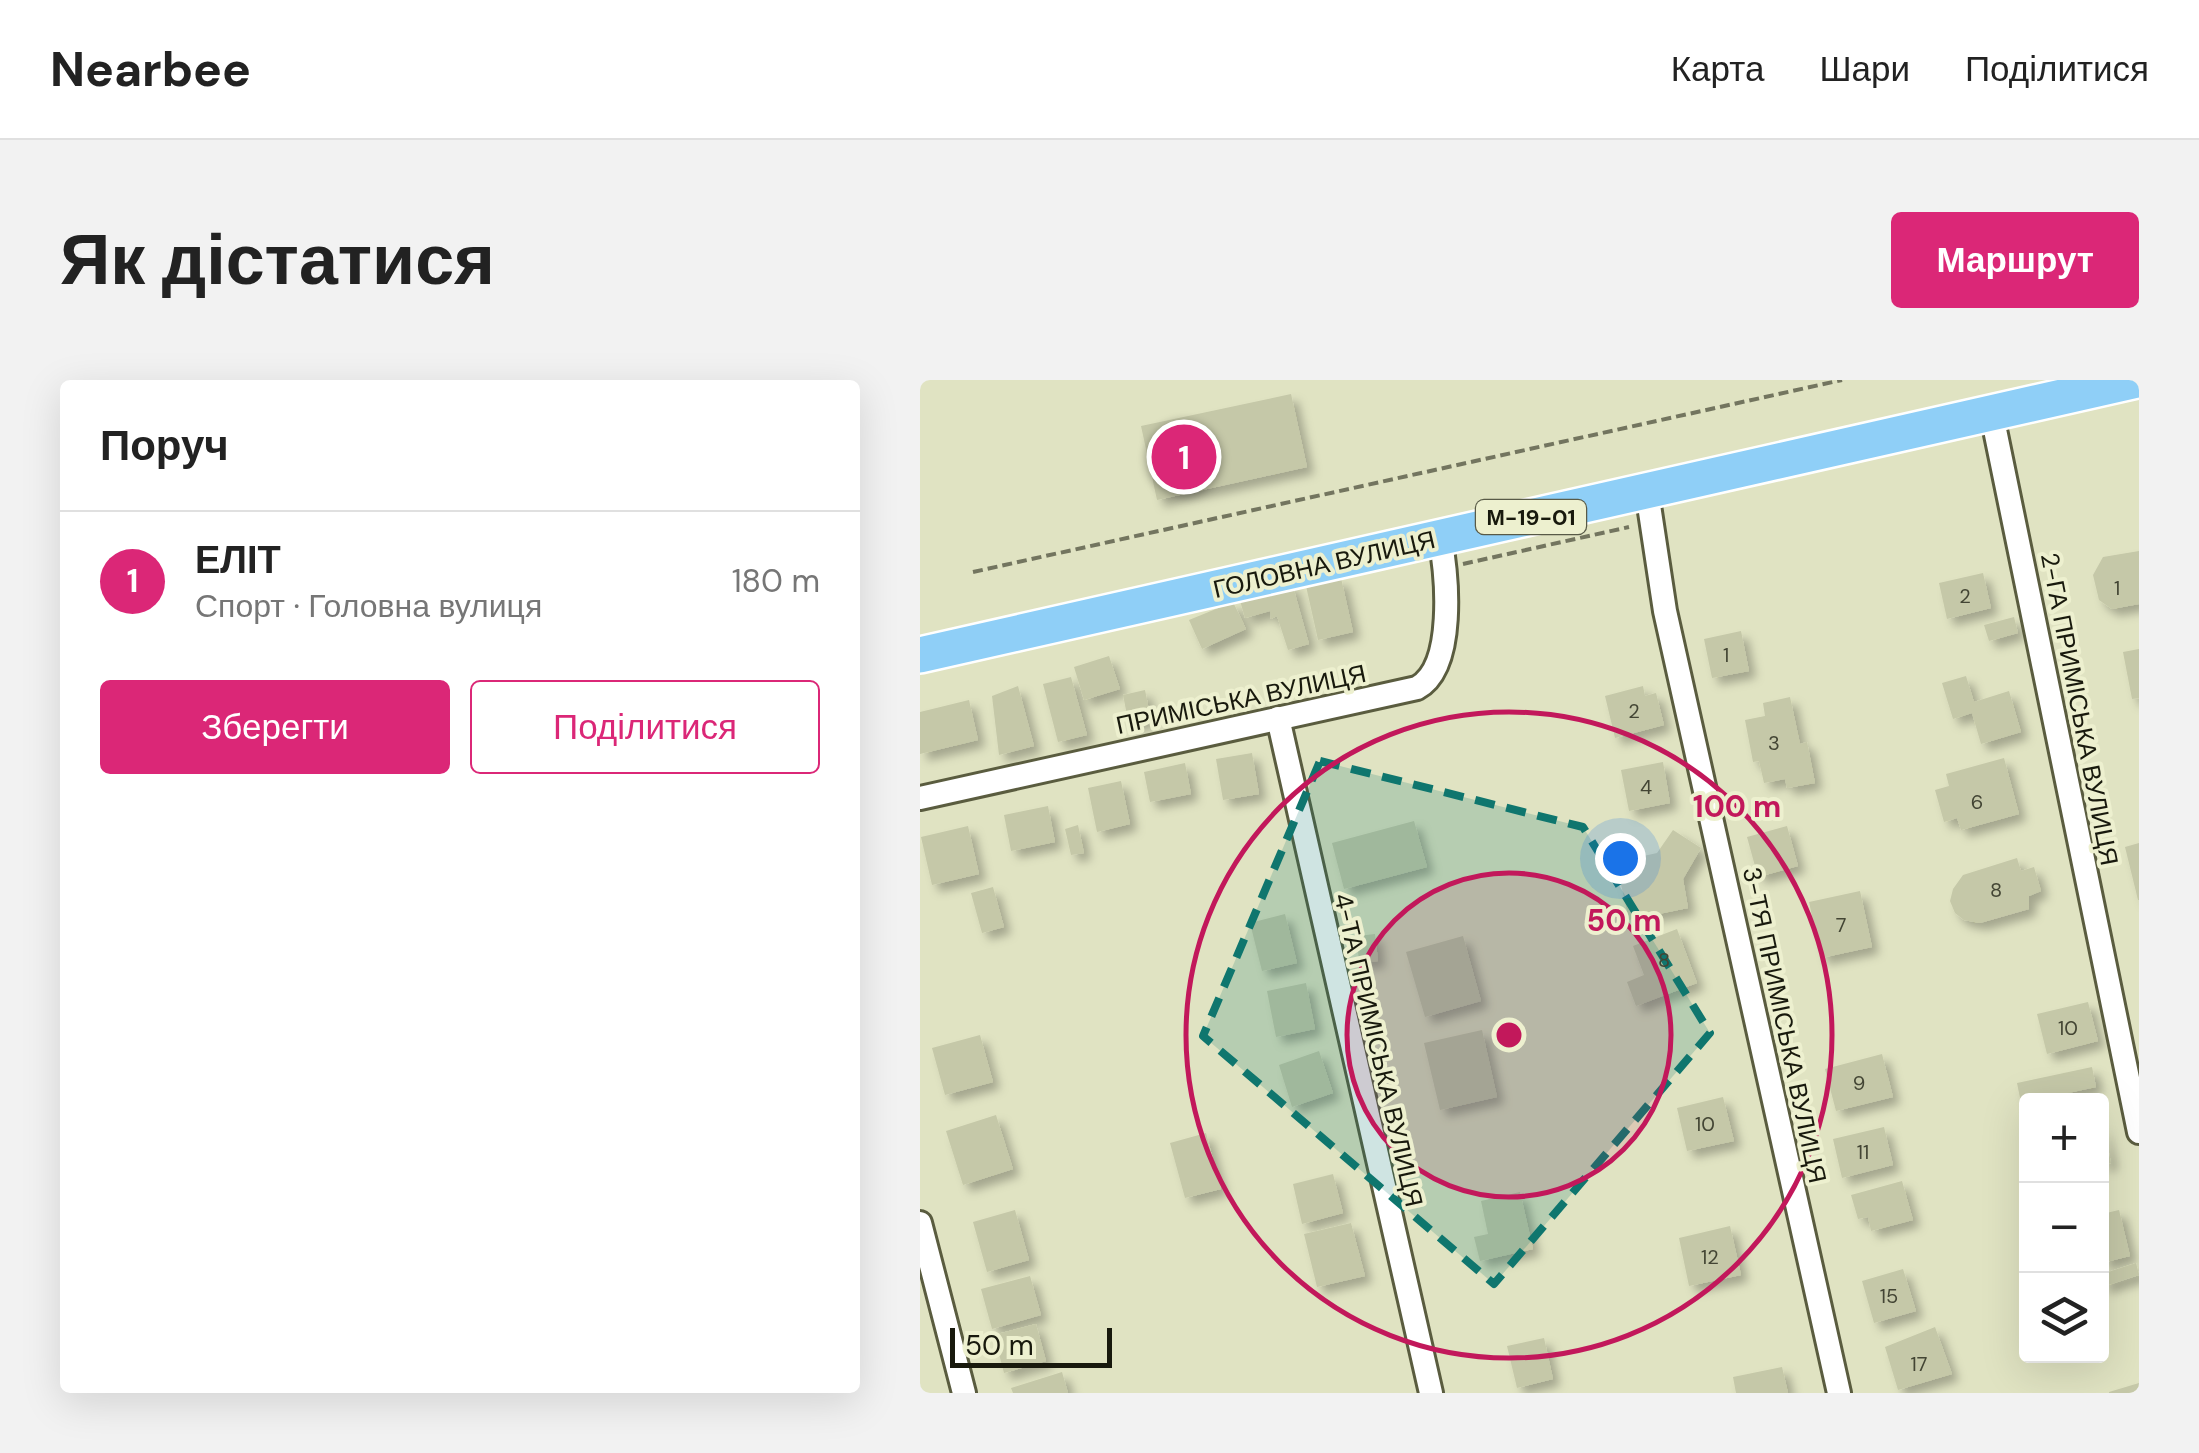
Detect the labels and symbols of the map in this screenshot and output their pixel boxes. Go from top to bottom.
pin: 1 [1152,420,1216,494]
road number: М-19-01 [1476,500,1586,534]
street label: ГОЛОВНА ВУЛИЦЯ [1210,523,1438,606]
street label: 2-ГА ПРИМІСЬКА ВУЛИЦЯ [2033,550,2126,868]
house number: 1 [2114,575,2120,601]
house number: 2 [1959,583,1971,609]
house number: 1 [1723,642,1729,668]
street label: ПРИМІСЬКА ВУЛИЦЯ [1113,657,1369,742]
house number: 2 [1628,698,1640,724]
house number: 3 [1768,730,1780,756]
house number: 4 [1640,774,1652,800]
text: 100 m [1693,787,1781,826]
house number: 6 [1971,789,1983,815]
your location [1595,833,1646,884]
street label: 3-ТЯ ПРИМІСЬКА ВУЛИЦЯ [1735,864,1834,1186]
house number: 8 [1990,877,2002,903]
street label: 4-ТА ПРИМІСЬКА ВУЛИЦЯ [1326,890,1431,1210]
text: 50 m [1586,901,1662,940]
house number: 7 [1836,912,1846,938]
house number: 8 [1658,947,1670,973]
house number: 10 [2058,1015,2078,1041]
centre of rings [1491,1017,1527,1053]
house number: 9 [1853,1070,1865,1096]
house number: 10 [1695,1111,1715,1137]
house number: 11 [1857,1139,1869,1165]
house number: 12 [1701,1244,1719,1270]
house number: 15 [1880,1283,1898,1309]
scale bar [950,1323,1112,1368]
house number: 17 [1911,1351,1927,1377]

